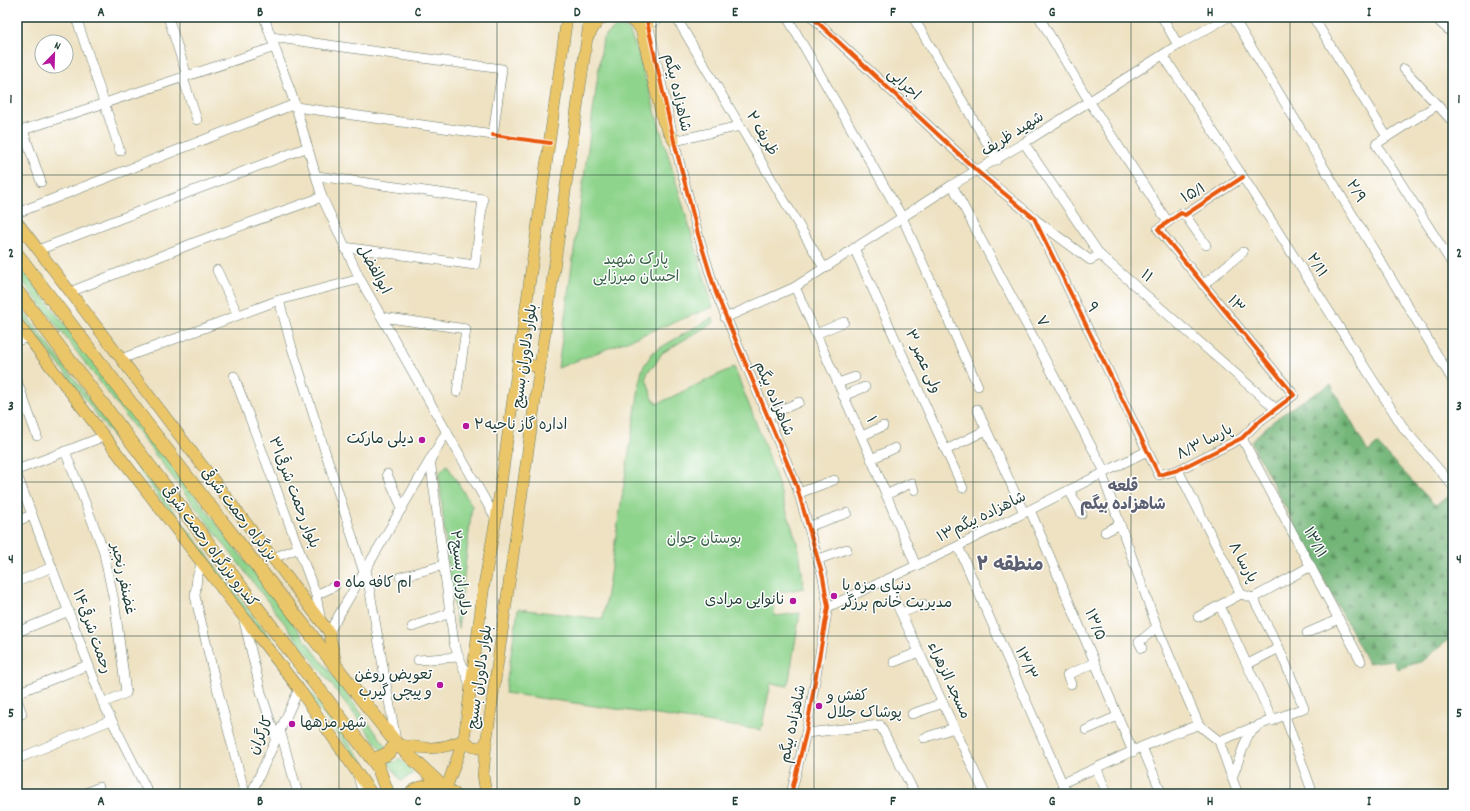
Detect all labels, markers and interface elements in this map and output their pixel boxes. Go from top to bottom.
text: A [97,4,105,23]
text: B [257,4,263,23]
text: C [415,4,422,23]
text: D [574,4,581,23]
text: E [732,4,739,23]
text: F [890,4,896,23]
text: G [1049,4,1056,23]
text: H [1207,4,1214,23]
text: I [1367,4,1372,23]
north arrow [34,34,74,74]
text: N [51,38,63,55]
street label: شاهزاده بیگم [656,52,696,134]
street label: اجرایی [881,64,925,106]
text: 1 [10,91,13,110]
text: 1 [1458,91,1461,110]
street label: شهید ظریف [977,107,1049,163]
street label: ظریف ۲ [739,108,783,160]
street label: ۲/۹ [1339,176,1371,208]
street label: ۱۵/۱ [1177,178,1211,210]
street label: ابوالفضل [351,241,395,299]
text: 2 [8,245,14,264]
text: 2 [1456,245,1462,264]
street label: ۲/۱۱ [1300,249,1332,283]
park label: پارک شهید احسان میرزایی [593,250,679,289]
street label: ۱۱ [1135,265,1157,289]
street label: ۱۳ [1221,291,1249,319]
street label: ۹ [1079,299,1103,317]
street label: بلوار دلاوران بسیج [508,302,544,410]
street label: ۷ [1029,312,1053,332]
street label: ولی عصر ۳ [898,326,946,398]
street label: شاهزاده بیگم [747,358,799,440]
text: 3 [8,398,14,417]
text: 3 [1456,398,1462,417]
street label: ۱ [859,413,881,427]
place label: اداره گاز ناحیه۲ [474,415,567,437]
street label: ۸/۳ پارسا [1173,419,1237,467]
marker: اداره گاز ناحیه۲ [461,421,471,431]
place label: دیلی مارکت [347,429,414,451]
street label: بلوار رحمت شرقی۳۱ [262,433,326,552]
marker: دیلی مارکت [417,435,427,445]
street label: بزرگراه رحمت شرقی [194,462,283,566]
district label: قلعه شاهزاده بیگم [1080,476,1166,517]
street label: کندرو بزرگراه رحمت شرقی [156,480,264,613]
street label: شاهزاده بیگم۱۳ [934,487,1030,549]
street label: ۱۳/۱۱ [1297,523,1331,563]
street label: دلاوران بسیج۲ [443,529,475,617]
park label: بوستان جوان [667,529,741,551]
street label: ۸ پارسا [1222,538,1262,588]
street label: غضنفر رنجبر [103,539,140,617]
text: 4 [8,551,14,570]
text: 4 [1456,551,1462,570]
district label: منطقه ۲ [976,553,1044,580]
place label: ام کافه ماه [345,573,412,595]
place label: دنیای مزه با مدیریت خانم برزگر [841,576,952,615]
marker: ام کافه ماه [332,579,342,589]
street label: ۱۴رحمت شرقی [66,586,118,677]
place label: نانوایی مرادی [705,590,785,612]
marker: دنیای مزه با مدیریت خانم برزگر [829,591,839,601]
marker: نانوایی مرادی [788,596,798,606]
street label: ۱۳/۵ [1078,606,1110,644]
street label: بلوار دلاوران بسیج [463,623,499,731]
street label: مسجد الزهراء [921,639,975,723]
street label: ۱۳/۳ [1008,644,1042,684]
place label: تعویض روغن و پیچی گیرب [355,665,433,704]
marker: تعویض روغن و پیچی گیرب [435,680,445,690]
street label: شاهزاده بیگم [775,683,813,765]
place label: کفش و پوشاک جلال [826,686,902,725]
marker: کفش و پوشاک جلال [814,701,824,711]
text: 5 [8,705,14,724]
text: 5 [1456,705,1462,724]
street label: کارگران [244,713,280,759]
place label: شهر مزهها [300,713,367,735]
marker: شهر مزهها [287,719,297,729]
text: A [97,793,105,811]
text: B [257,793,263,811]
text: C [415,793,422,811]
text: D [574,793,581,811]
text: E [732,793,739,811]
text: F [890,793,896,811]
text: G [1049,793,1056,811]
text: H [1207,793,1214,811]
text: I [1367,793,1372,811]

